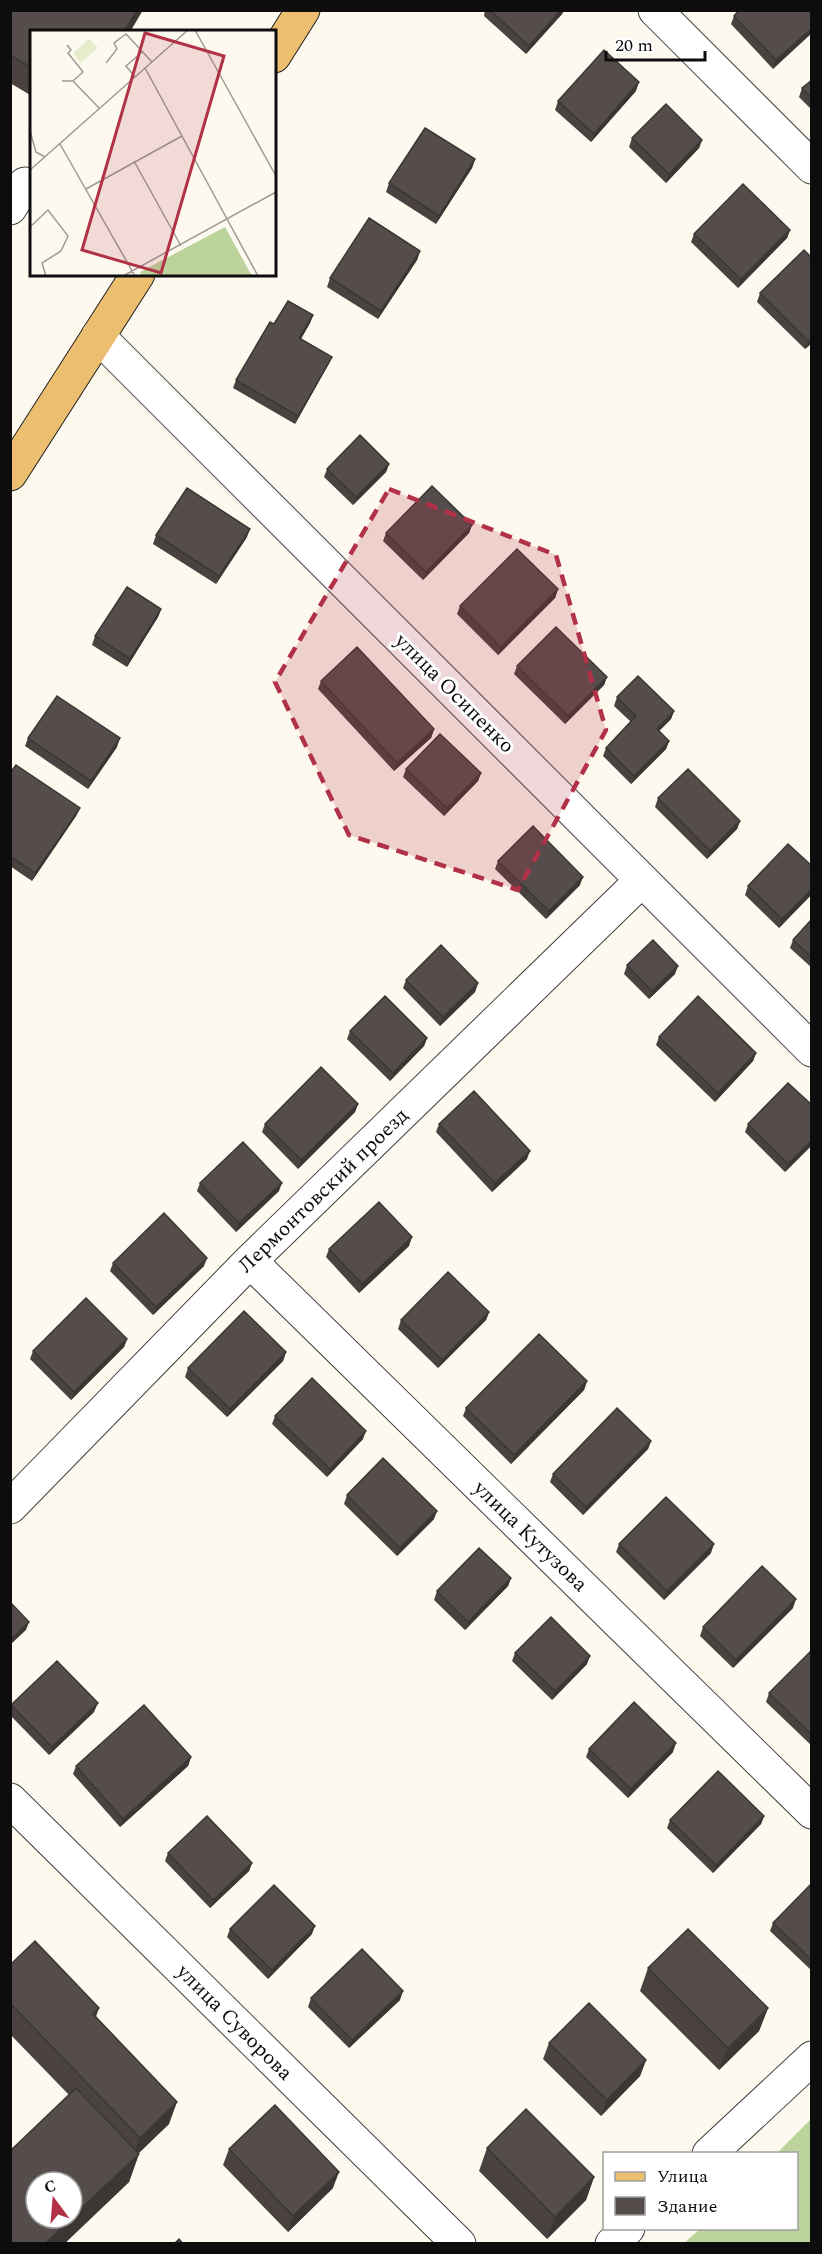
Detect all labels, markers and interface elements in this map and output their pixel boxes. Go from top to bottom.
scale bar [606,24,705,62]
inset map [30,30,276,276]
text: 20 m [615,32,653,59]
street label: улица Осипенко [386,625,522,761]
street label: Лермонтовский проезд [231,1100,416,1281]
street label: улица Кутузова [465,1473,595,1600]
street label: улица Суворова [168,1956,300,2089]
legend [603,2152,798,2230]
text: Улица [657,2163,708,2190]
north arrow [24,2170,84,2230]
text: С [41,2173,59,2200]
text: Здание [657,2193,717,2220]

